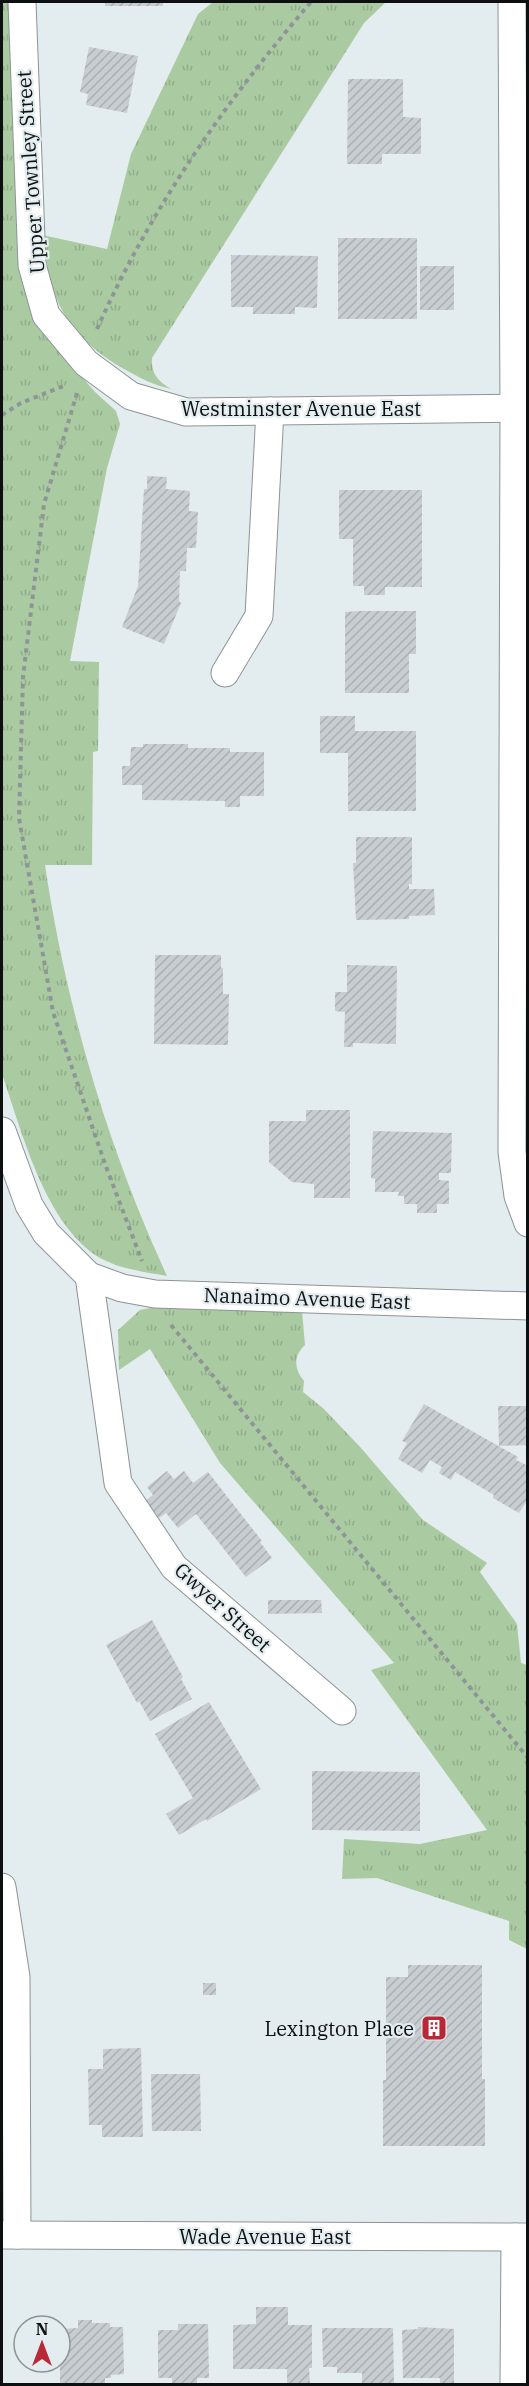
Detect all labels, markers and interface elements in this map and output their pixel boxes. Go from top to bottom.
street label: Upper Townley Street [9,70,51,274]
street label: Westminster Avenue East [181,395,421,422]
street label: Nanaimo Avenue East [203,1281,411,1315]
street label: Gwyer Street [169,1556,277,1658]
building icon: Lexington Place [419,2013,449,2043]
place label: Lexington Place [264,2015,414,2042]
street label: Wade Avenue East [179,2223,351,2250]
north arrow [12,2314,72,2374]
text: N [36,2319,48,2339]

